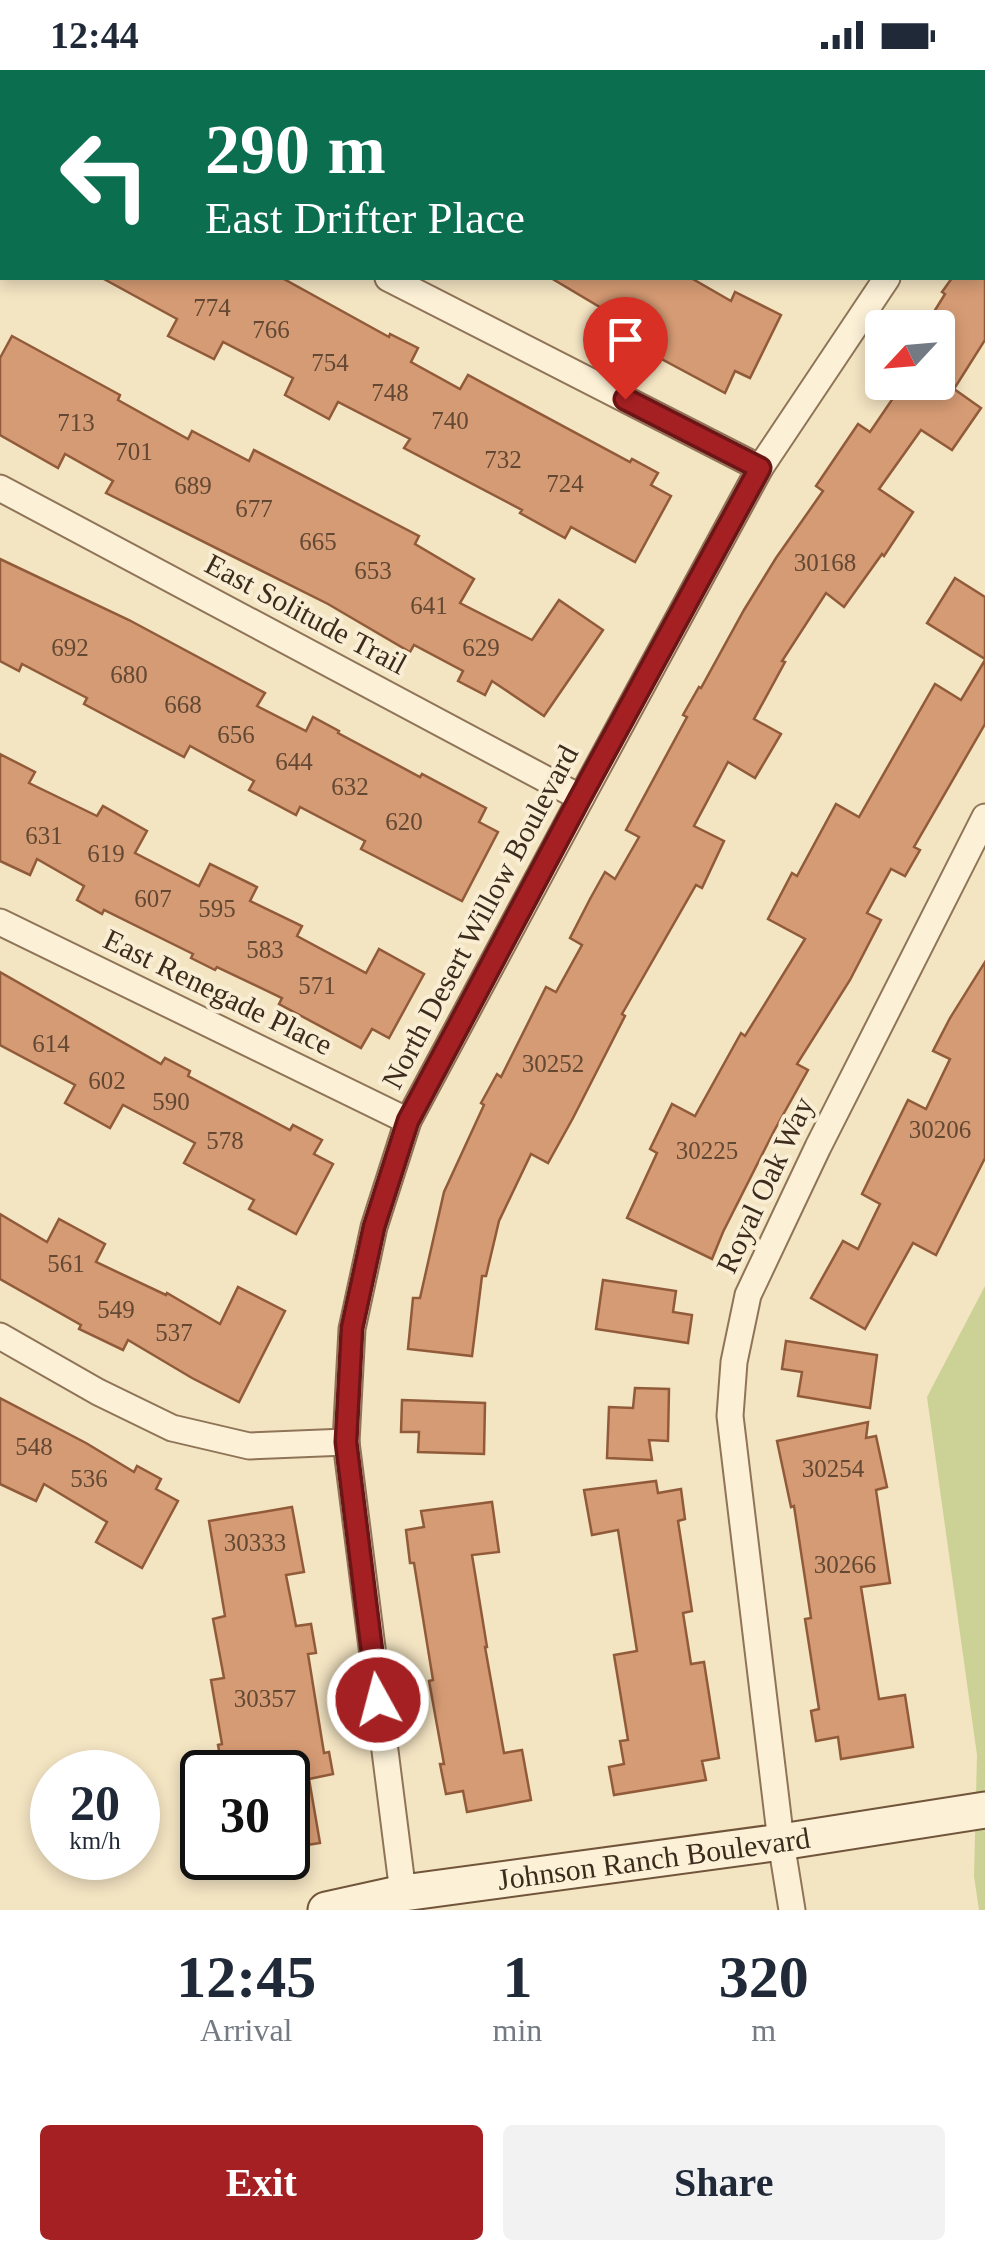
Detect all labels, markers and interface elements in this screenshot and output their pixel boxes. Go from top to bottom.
text: 12:44 [50,14,139,56]
icon: left [40,110,170,240]
text: 290 m [205,111,386,188]
text: East Drifter Place [205,193,525,243]
house number: 774 [193,294,231,321]
pin [583,297,668,400]
north arrow [865,310,955,400]
map controls [865,310,955,400]
icon: arrive [598,312,653,367]
house number: 766 [252,316,290,343]
house number: 754 [311,349,349,376]
house number: 748 [371,379,409,406]
house number: 740 [431,407,469,434]
house number: 713 [57,409,95,436]
house number: 701 [115,438,153,465]
house number: 732 [484,446,522,473]
house number: 724 [546,470,584,497]
house number: 689 [174,472,212,499]
house number: 677 [235,495,273,522]
house number: 665 [299,528,337,555]
street label: East Solitude Trail [200,547,413,681]
house number: 30168 [794,549,856,576]
house number: 653 [354,557,392,584]
house number: 641 [410,592,448,619]
house number: 692 [51,634,89,661]
house number: 629 [462,634,500,661]
house number: 680 [110,661,148,688]
house number: 668 [164,691,202,718]
house number: 656 [217,721,255,748]
street label: North Desert Willow Boulevard [375,739,584,1094]
house number: 644 [275,748,313,775]
house number: 632 [331,773,369,800]
house number: 620 [385,808,423,835]
house number: 631 [25,822,63,849]
house number: 619 [87,840,125,867]
house number: 607 [134,885,172,912]
house number: 595 [198,895,236,922]
street label: East Renegade Place [99,922,338,1061]
house number: 583 [246,936,284,963]
house number: 571 [298,972,336,999]
house number: 614 [32,1030,70,1057]
house number: 30252 [522,1050,584,1077]
house number: 602 [88,1067,126,1094]
house number: 590 [152,1088,190,1115]
street label: Royal Oak Way [709,1092,820,1278]
house number: 30206 [909,1116,971,1143]
house number: 578 [206,1127,244,1154]
house number: 30225 [676,1137,738,1164]
house number: 561 [47,1250,85,1277]
house number: 549 [97,1296,135,1323]
house number: 537 [155,1319,193,1346]
house number: 548 [15,1433,53,1460]
house number: 30254 [802,1455,865,1482]
house number: 536 [70,1465,108,1492]
house number: 30333 [224,1529,286,1556]
house number: 30266 [814,1551,876,1578]
position arrow [326,1648,430,1752]
house number: 30357 [234,1685,296,1712]
speed limit sign: 30 [180,1750,310,1880]
text: 20 [70,1775,120,1831]
street label: Johnson Ranch Boulevard [495,1821,812,1896]
text: km/h [69,1827,121,1854]
text: 12:45 [176,1944,316,2010]
text: 1 [502,1944,532,2010]
text: 320 [719,1944,809,2010]
text: Arrival [200,2012,292,2048]
text: min [493,2012,542,2048]
text: m [751,2012,776,2048]
button: Exit [40,2125,483,2240]
button: Share [503,2125,945,2240]

